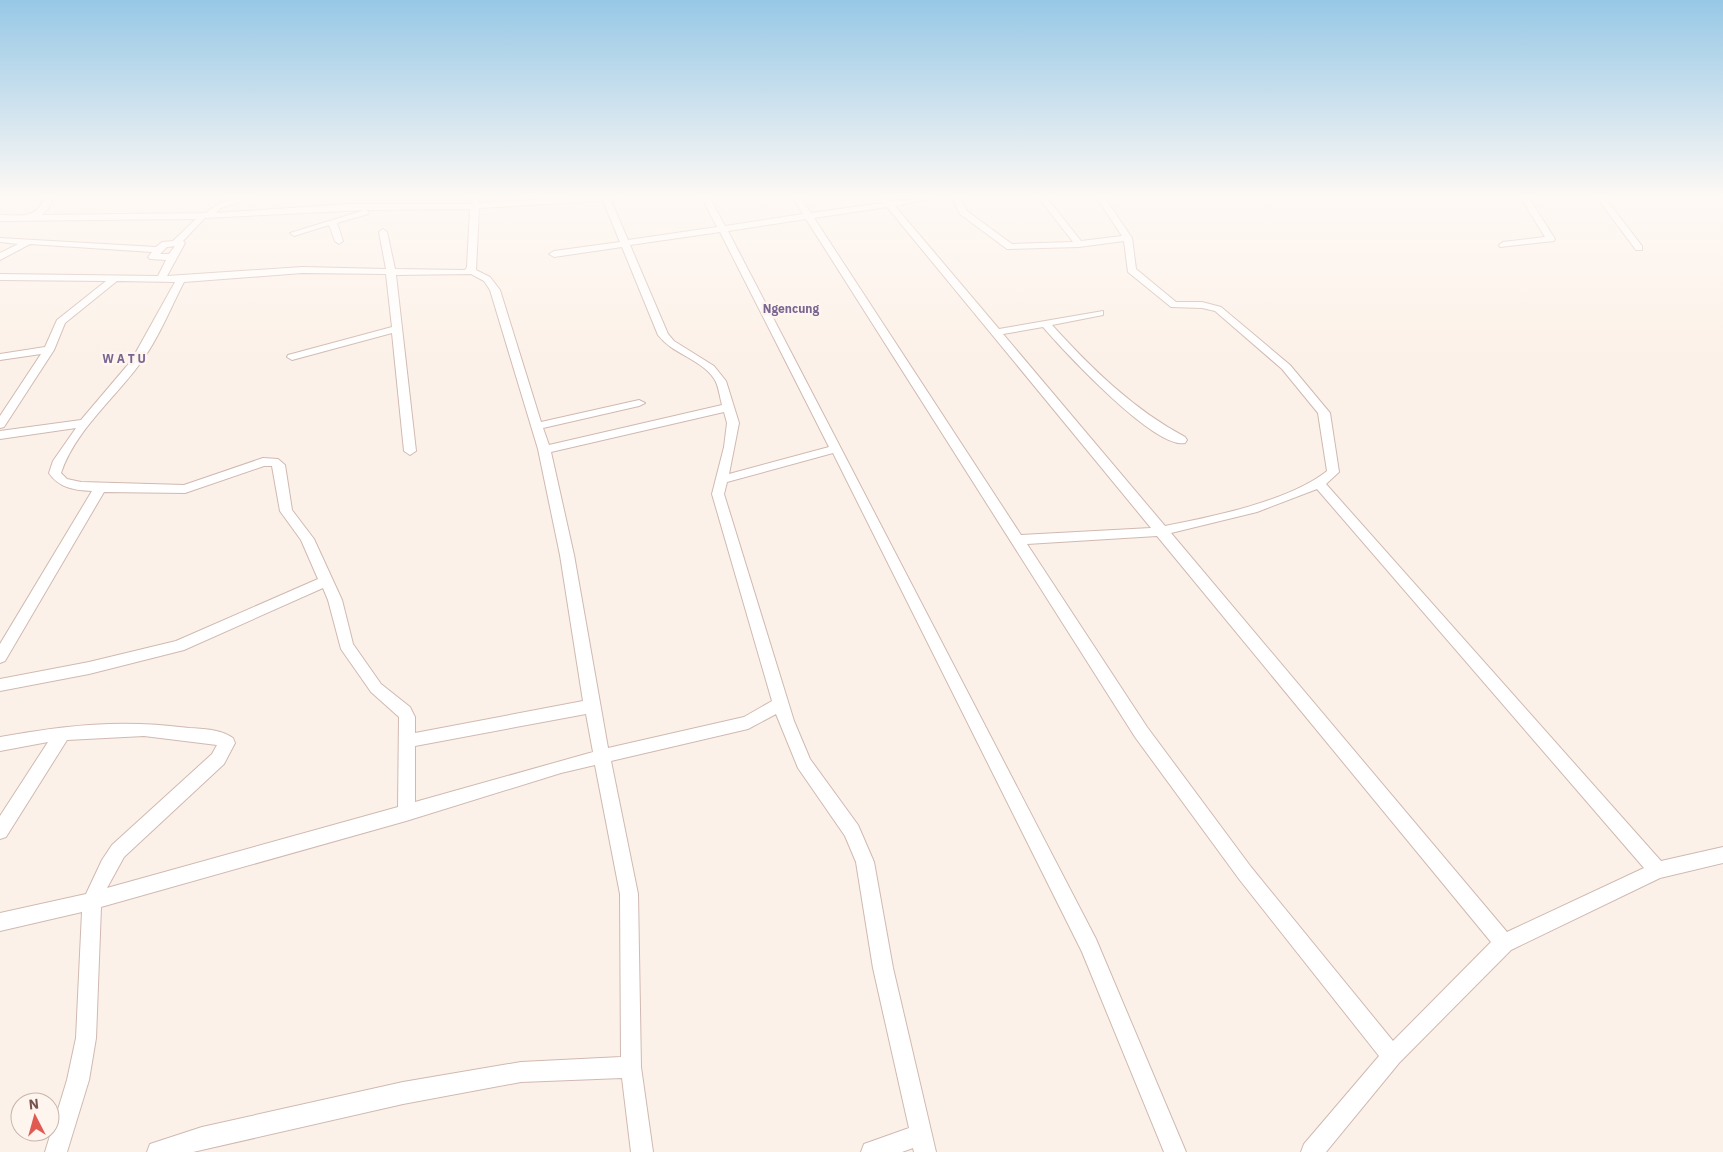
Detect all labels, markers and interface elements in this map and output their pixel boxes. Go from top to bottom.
district label: Ngencung [763,301,820,316]
district label: W A T U [102,351,146,366]
north arrow [10,1092,60,1142]
text: N [28,1095,40,1114]

